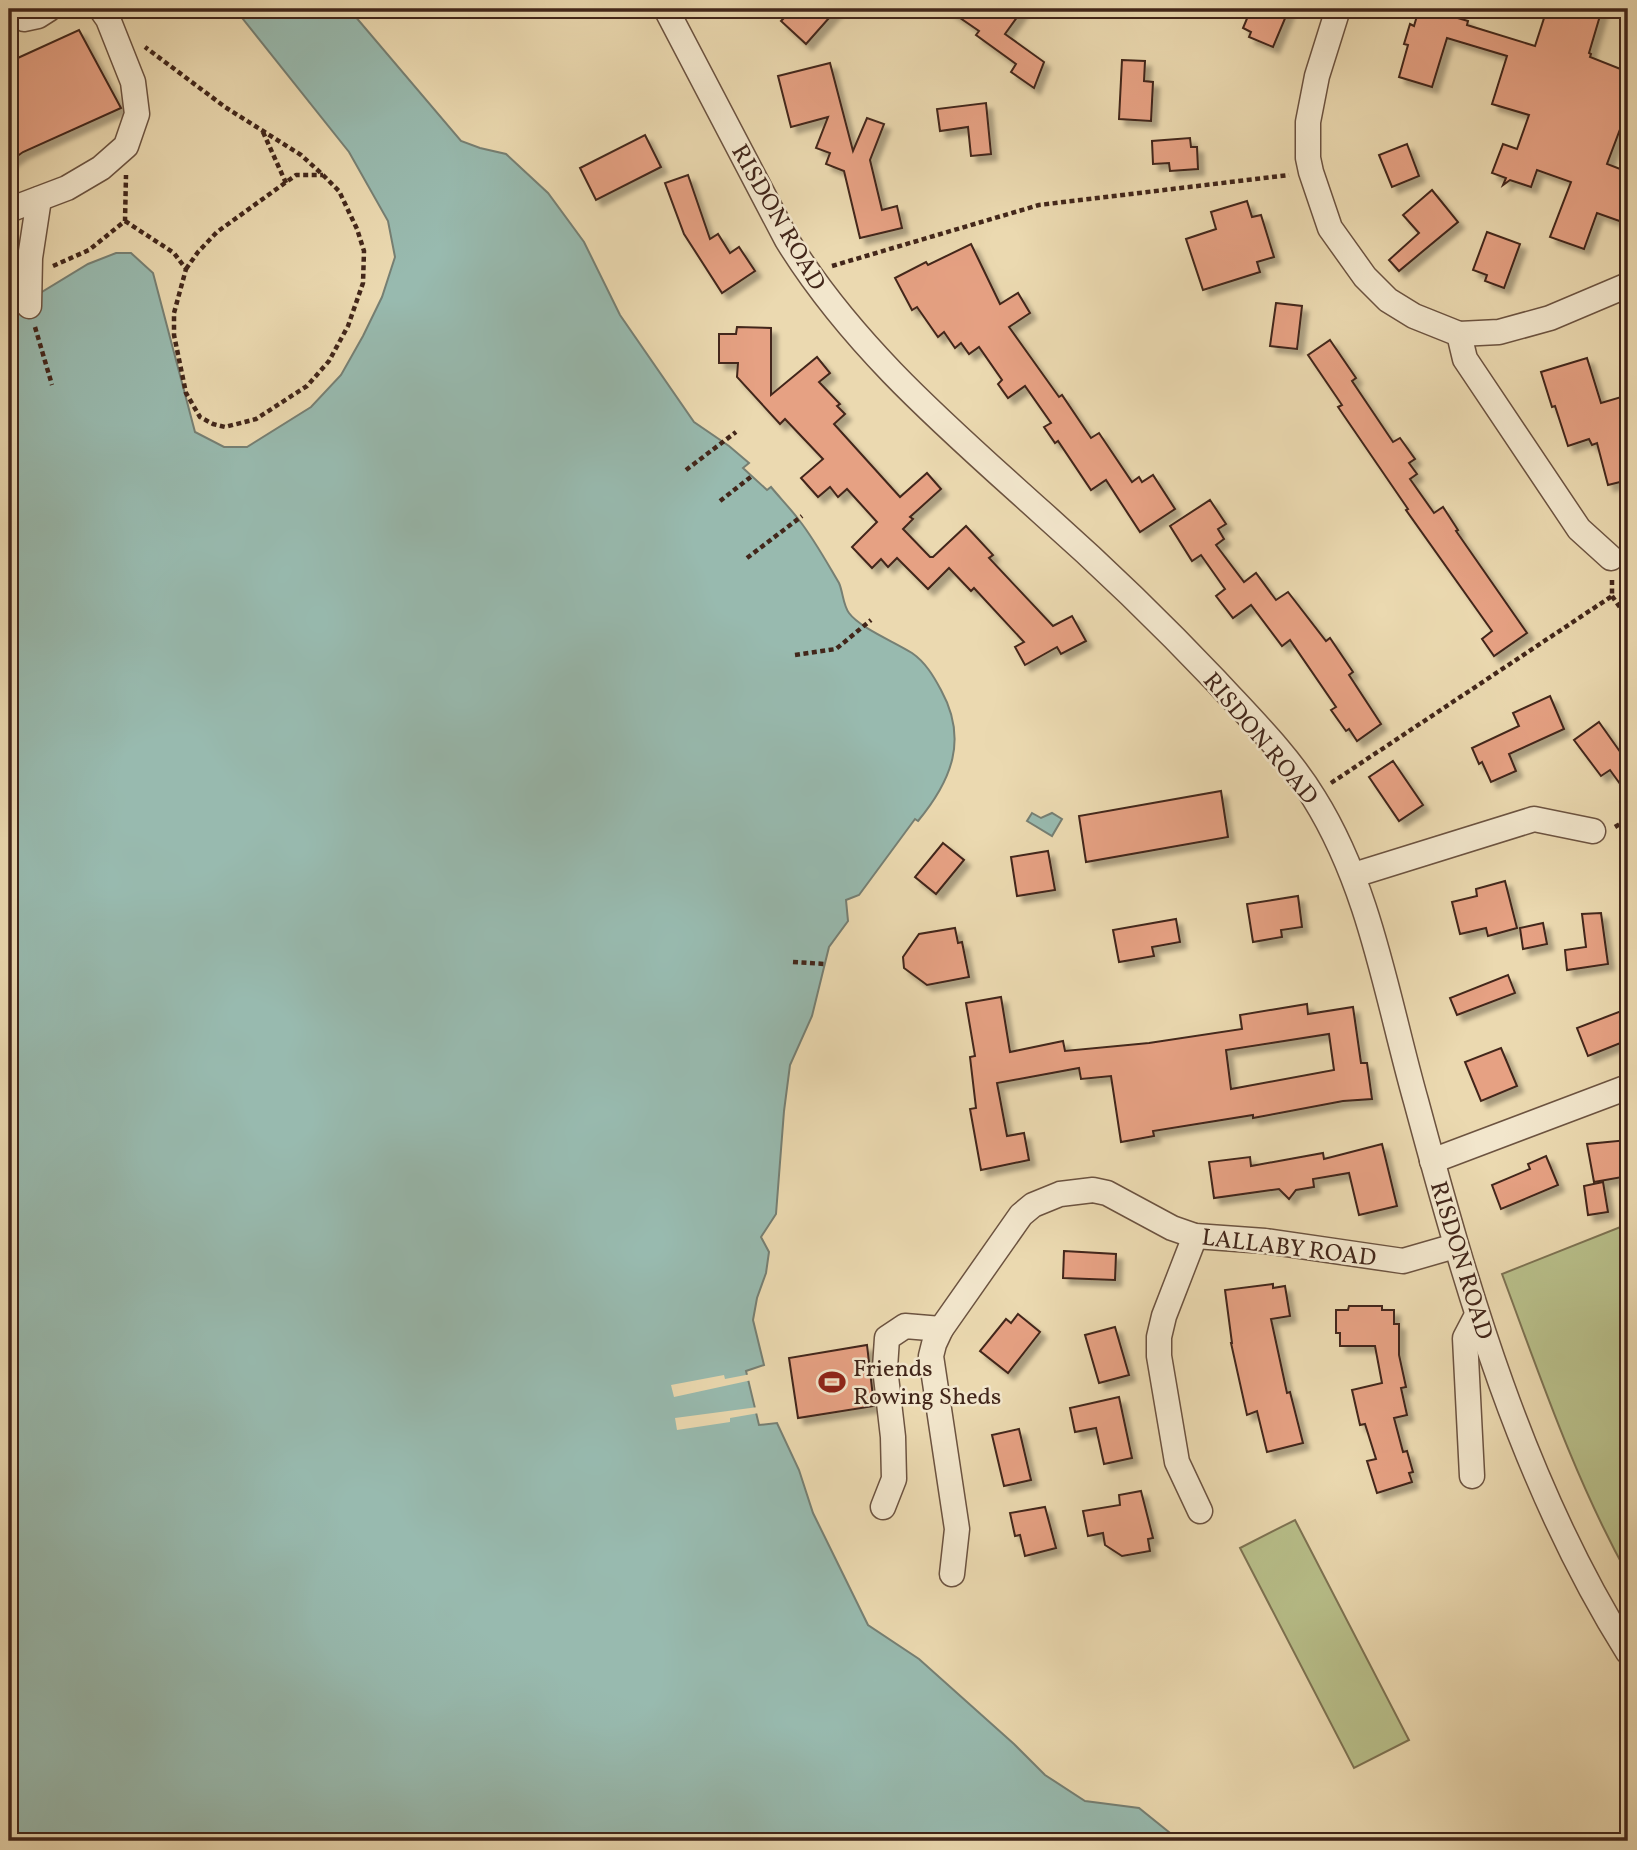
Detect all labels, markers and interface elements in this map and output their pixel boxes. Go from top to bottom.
street label: RISDON ROAD [722,139,833,297]
street label: RISDON ROAD [1194,666,1325,813]
street label: RISDON ROAD [1420,1177,1500,1344]
street label: LALLABY ROAD [1200,1221,1378,1277]
place label: Friends Rowing Sheds [853,1353,1001,1415]
sports icon: Friends Rowing Sheds [817,1367,847,1397]

